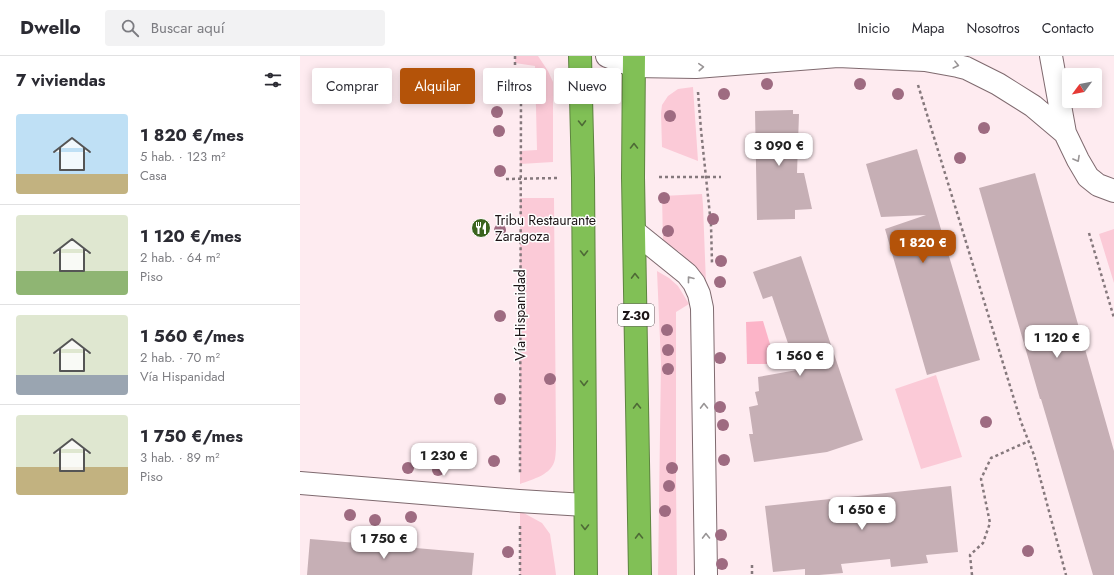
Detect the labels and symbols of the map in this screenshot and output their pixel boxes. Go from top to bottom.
one-way arrow [953,61,959,69]
one-way arrow [698,62,704,71]
north arrow [1062,68,1102,108]
one-way arrow [577,120,586,126]
pin: 3 090 € [742,133,816,167]
one-way arrow [630,143,638,149]
one-way arrow [1073,155,1080,162]
place label: Tribu Restaurante Zaragoza [495,210,596,246]
restaurant icon: Tribu Restaurante Zaragoza [470,217,492,239]
pin: 1 820 € [886,230,960,264]
one-way arrow [580,250,588,256]
street label: Vía Hispanidad [510,269,530,361]
one-way arrow [631,273,640,279]
one-way arrow [688,276,695,284]
road number: Z-30 [618,304,654,326]
pin: 1 120 € [1020,325,1094,359]
pin: 1 560 € [763,343,837,377]
one-way arrow [580,380,589,386]
one-way arrow [633,403,641,409]
one-way arrow [700,403,708,409]
pin: 1 230 € [407,443,481,477]
pin: 1 650 € [825,497,899,531]
one-way arrow [581,524,589,530]
pin: 1 750 € [347,526,421,560]
one-way arrow [635,533,643,539]
one-way arrow [701,533,710,539]

